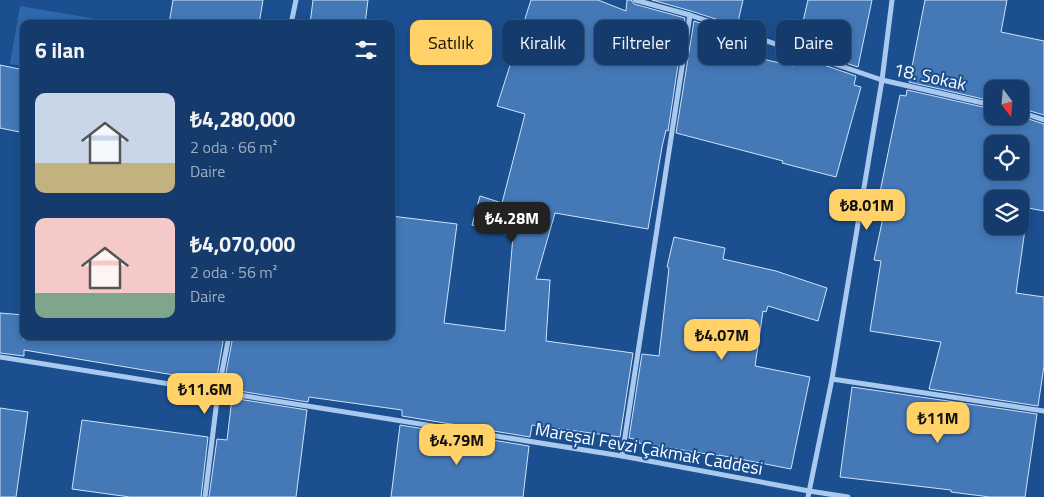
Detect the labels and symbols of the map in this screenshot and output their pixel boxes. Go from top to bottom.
street label: 18. Sokak [891,56,969,97]
north arrow [984,80,1029,125]
pin: ₺8.01M [826,188,908,231]
pin: ₺4.28M [471,202,553,244]
pin: ₺4.07M [681,318,763,361]
pin: ₺11.6M [164,372,246,415]
pin: ₺11M [908,402,968,444]
street label: Mareşal Fevzi Çakmak Caddesi [533,415,765,482]
pin: ₺4.79M [416,424,498,466]

